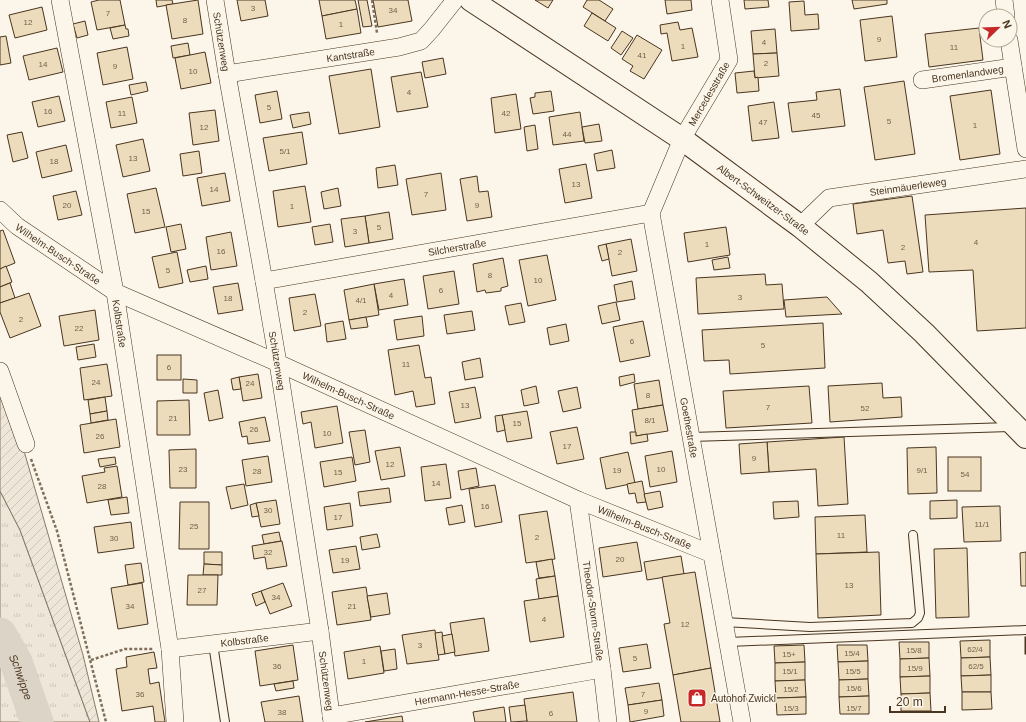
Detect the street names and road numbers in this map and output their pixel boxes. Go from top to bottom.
street label: Schützenweg [211,11,232,72]
street label: Kantstraße [325,45,376,64]
street label: Mercedesstraße [686,60,732,128]
street label: Bromenlandweg [931,63,1004,84]
street label: Albert-Schweitzer-Straße [715,162,812,237]
street label: Steinmäuerleweg [869,175,947,197]
street label: Wilhelm-Busch-Straße [14,221,103,287]
street label: Silcherstraße [427,236,487,258]
street label: Kolbstraße [111,299,129,349]
street label: Schützenweg [267,330,288,391]
street label: Wilhelm-Busch-Straße [301,369,397,421]
street label: Goethestraße [679,397,700,459]
street label: Wilhelm-Busch-Straße [596,503,694,551]
street label: Theodor-Storm-Straße [581,560,606,662]
street label: Kolbstraße [220,632,270,648]
street label: Schützenweg [317,650,336,711]
street label: Hermann-Hesse-Straße [414,678,521,707]

